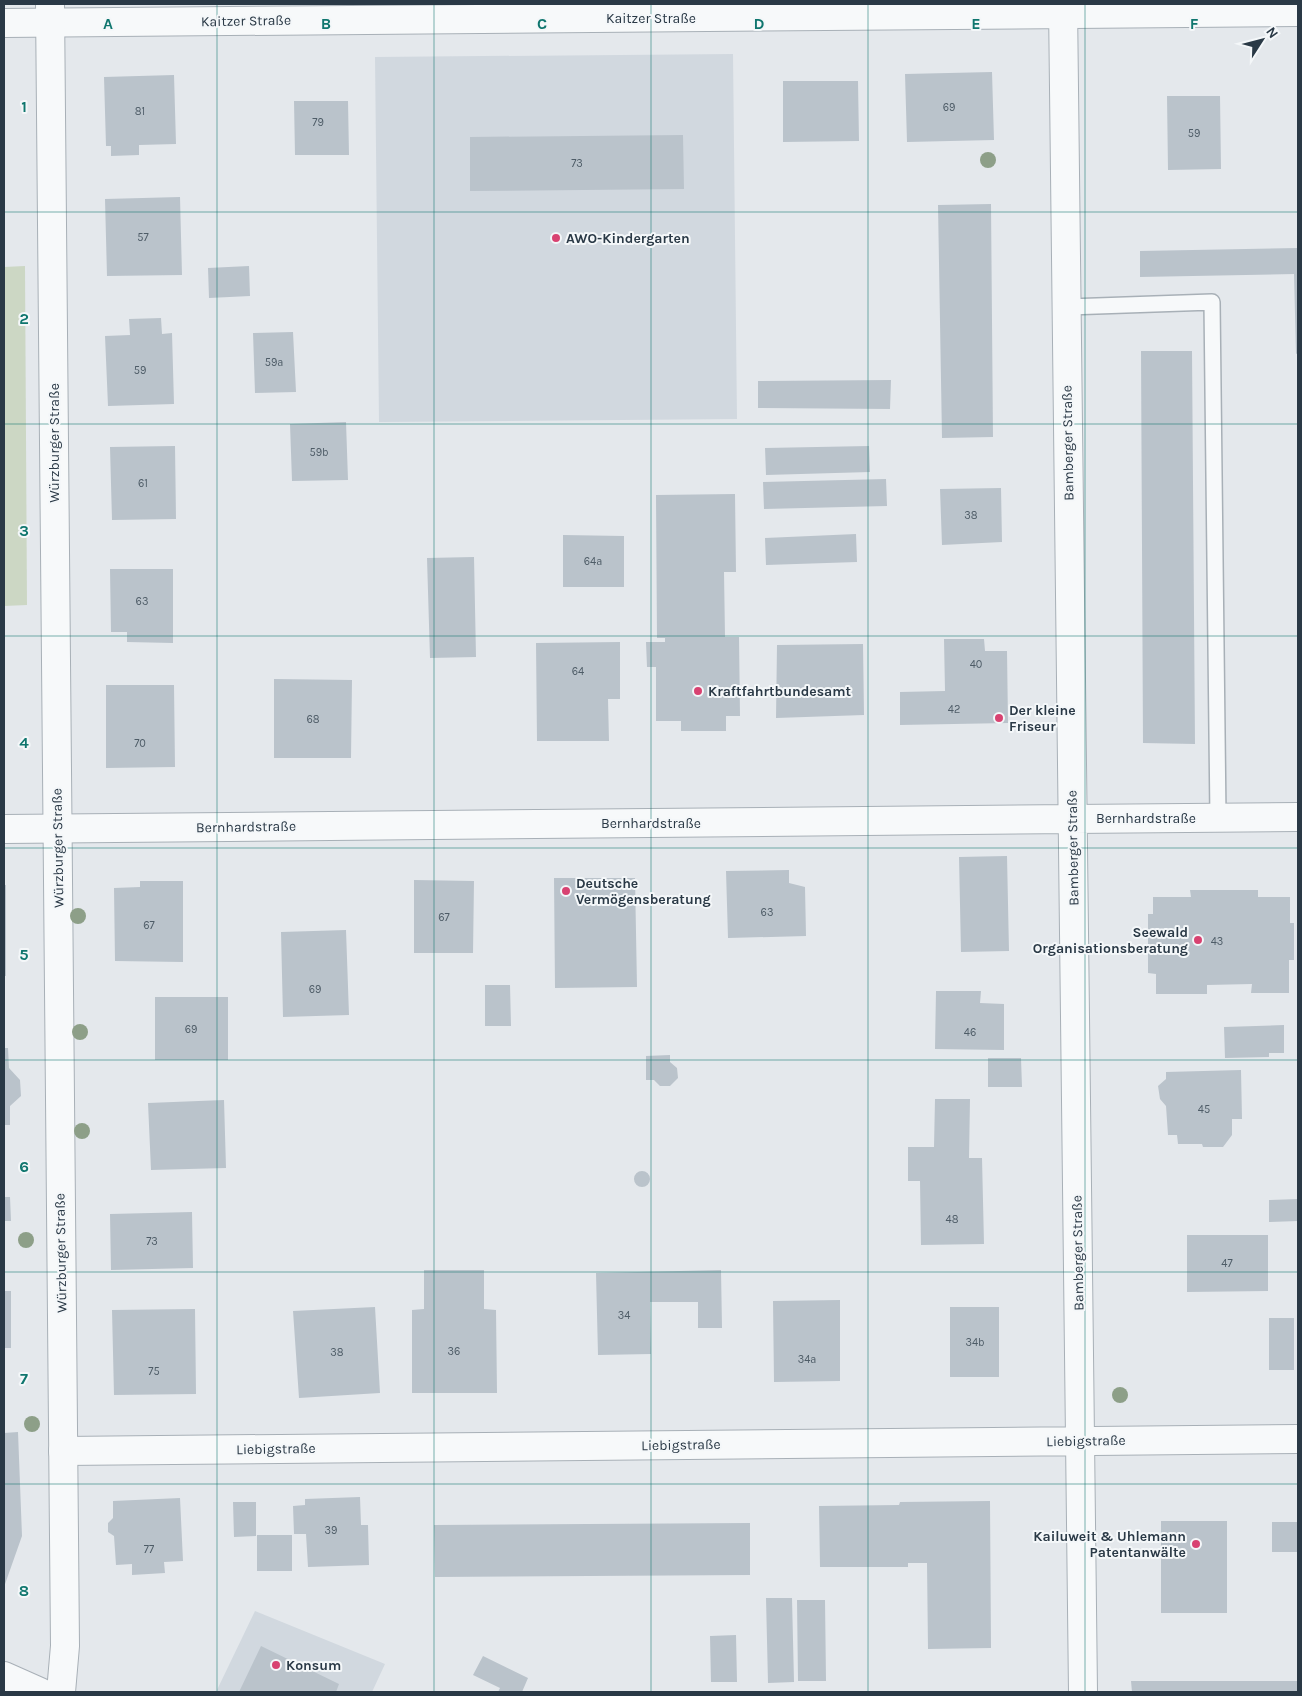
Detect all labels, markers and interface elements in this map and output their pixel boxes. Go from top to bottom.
street label: Kaitzer Straße [606,10,696,27]
street label: Kaitzer Straße [201,12,291,30]
text: A [103,14,113,33]
text: B [321,14,331,33]
text: C [537,14,547,33]
text: D [754,14,765,33]
text: E [971,14,981,33]
text: F [1190,14,1199,33]
north arrow [1237,15,1287,65]
text: N [1262,24,1282,42]
text: 1 [21,97,27,116]
house number: 69 [943,101,955,114]
house number: 81 [135,105,145,118]
house number: 79 [312,116,324,129]
house number: 59 [1188,127,1200,140]
house number: 73 [571,157,583,170]
place label: AWO-Kindergarten [566,230,690,247]
house number: 57 [137,231,149,244]
marker: AWO-Kindergarten [550,232,562,244]
text: 2 [19,309,29,328]
house number: 59a [265,356,283,369]
house number: 59 [134,364,146,377]
street label: Würzburger Straße [46,383,63,503]
street label: Bamberger Straße [1058,385,1078,501]
house number: 59b [309,446,329,459]
house number: 61 [138,477,148,490]
house number: 38 [964,509,978,522]
text: 3 [19,521,29,540]
house number: 64a [584,555,602,568]
house number: 63 [136,595,148,608]
house number: 40 [970,658,982,671]
house number: 64 [572,665,584,678]
place label: Kraftfahrtbundesamt [708,683,852,700]
marker: Kraftfahrtbundesamt [692,685,704,697]
place label: Der kleine Friseur [1009,702,1076,735]
house number: 42 [948,703,960,716]
marker: Der kleine Friseur [993,712,1005,724]
house number: 68 [306,713,320,726]
text: 4 [19,733,29,752]
house number: 70 [134,737,146,750]
street label: Würzburger Straße [48,788,68,908]
street label: Bamberger Straße [1063,790,1083,906]
street label: Bernhardstraße [1096,810,1196,827]
street label: Bernhardstraße [601,815,701,832]
street label: Bernhardstraße [196,818,296,836]
place label: Deutsche Vermögensberatung [576,875,711,908]
marker: Deutsche Vermögensberatung [560,885,572,897]
house number: 63 [761,906,773,919]
house number: 67 [438,911,450,924]
house number: 67 [143,919,155,932]
place label: Seewald Organisationsberatung [1033,924,1188,957]
marker: Seewald Organisationsberatung [1192,934,1204,946]
house number: 43 [1211,935,1223,948]
text: 5 [19,945,29,964]
house number: 69 [309,983,321,996]
house number: 69 [185,1023,197,1036]
house number: 46 [964,1026,976,1039]
house number: 45 [1198,1103,1210,1116]
text: 6 [19,1157,29,1176]
street label: Würzburger Straße [51,1193,71,1313]
street label: Bamberger Straße [1068,1195,1088,1311]
house number: 48 [946,1213,959,1226]
house number: 73 [146,1235,158,1248]
house number: 47 [1221,1257,1233,1270]
house number: 34 [618,1309,630,1322]
house number: 34b [965,1336,985,1349]
house number: 36 [448,1345,460,1358]
house number: 38 [330,1346,344,1359]
house number: 34a [798,1353,816,1366]
house number: 75 [148,1365,160,1378]
text: 7 [20,1369,28,1388]
street label: Liebigstraße [1046,1432,1126,1450]
street label: Liebigstraße [641,1436,721,1454]
street label: Liebigstraße [236,1440,316,1458]
house number: 39 [325,1524,337,1537]
place label: Kailuweit & Uhlemann Patentanwälte [1033,1528,1186,1561]
marker: Kailuweit & Uhlemann Patentanwälte [1190,1538,1202,1550]
house number: 77 [144,1543,154,1556]
text: 8 [19,1581,29,1600]
place label: Konsum [286,1657,341,1674]
marker: Konsum [270,1659,282,1671]

